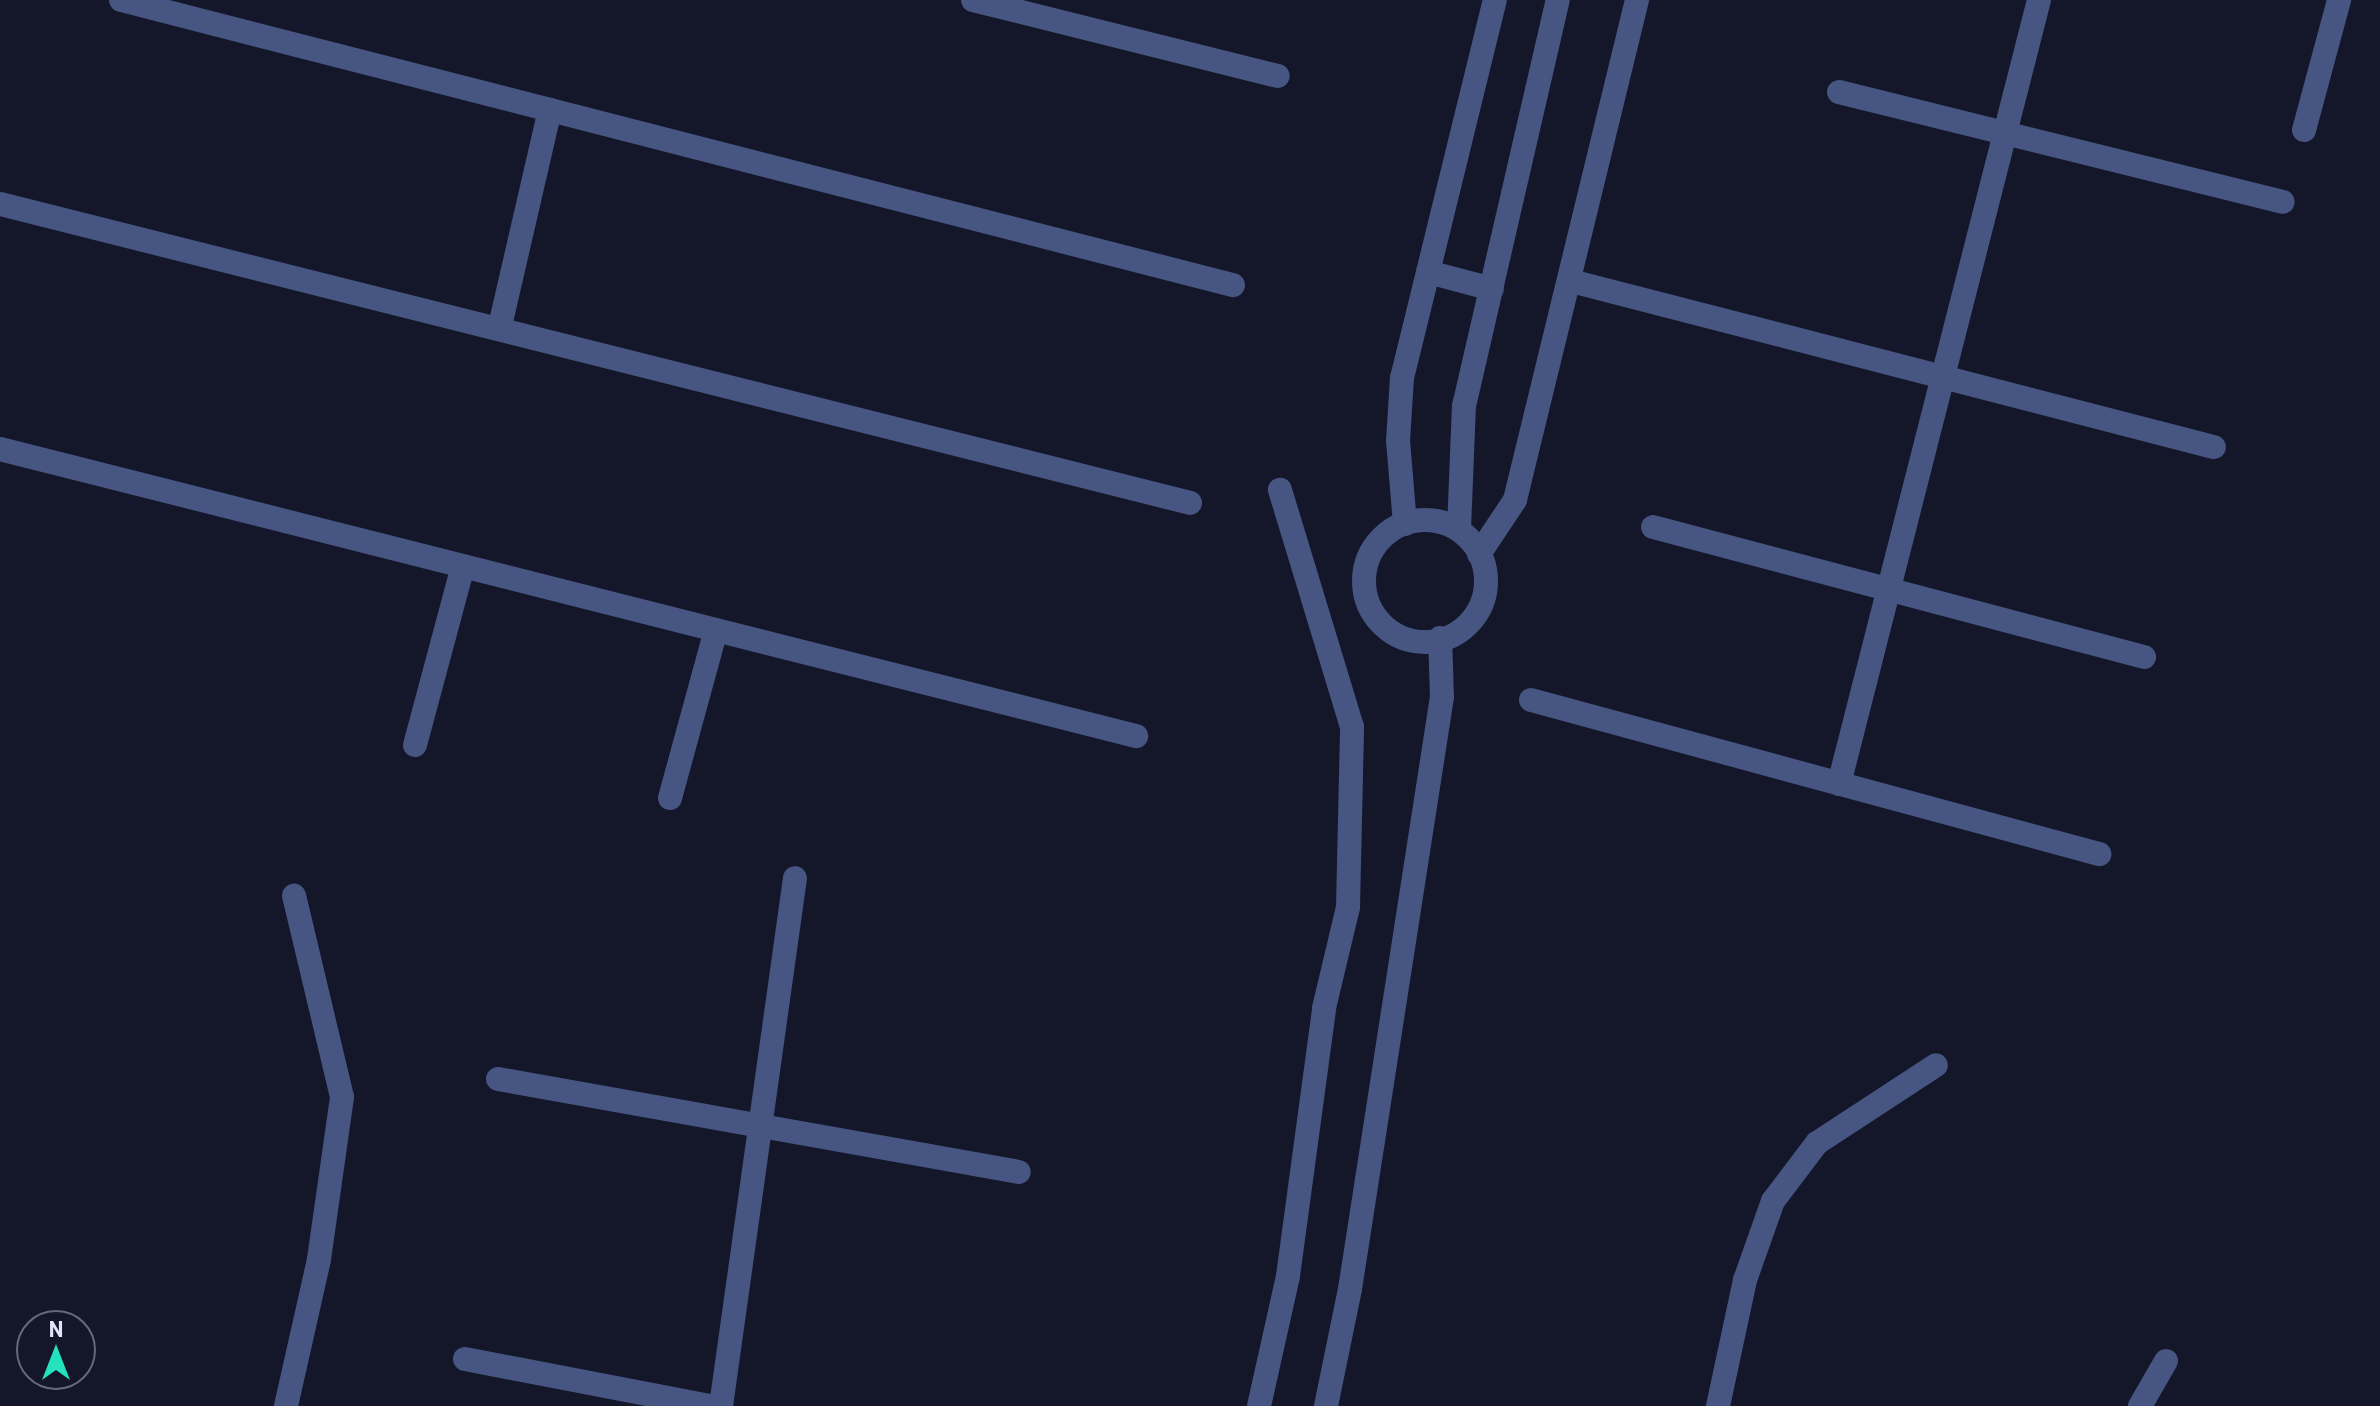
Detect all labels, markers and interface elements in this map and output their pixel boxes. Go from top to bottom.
north arrow [16,1310,96,1390]
text: N [49,1315,63,1341]

